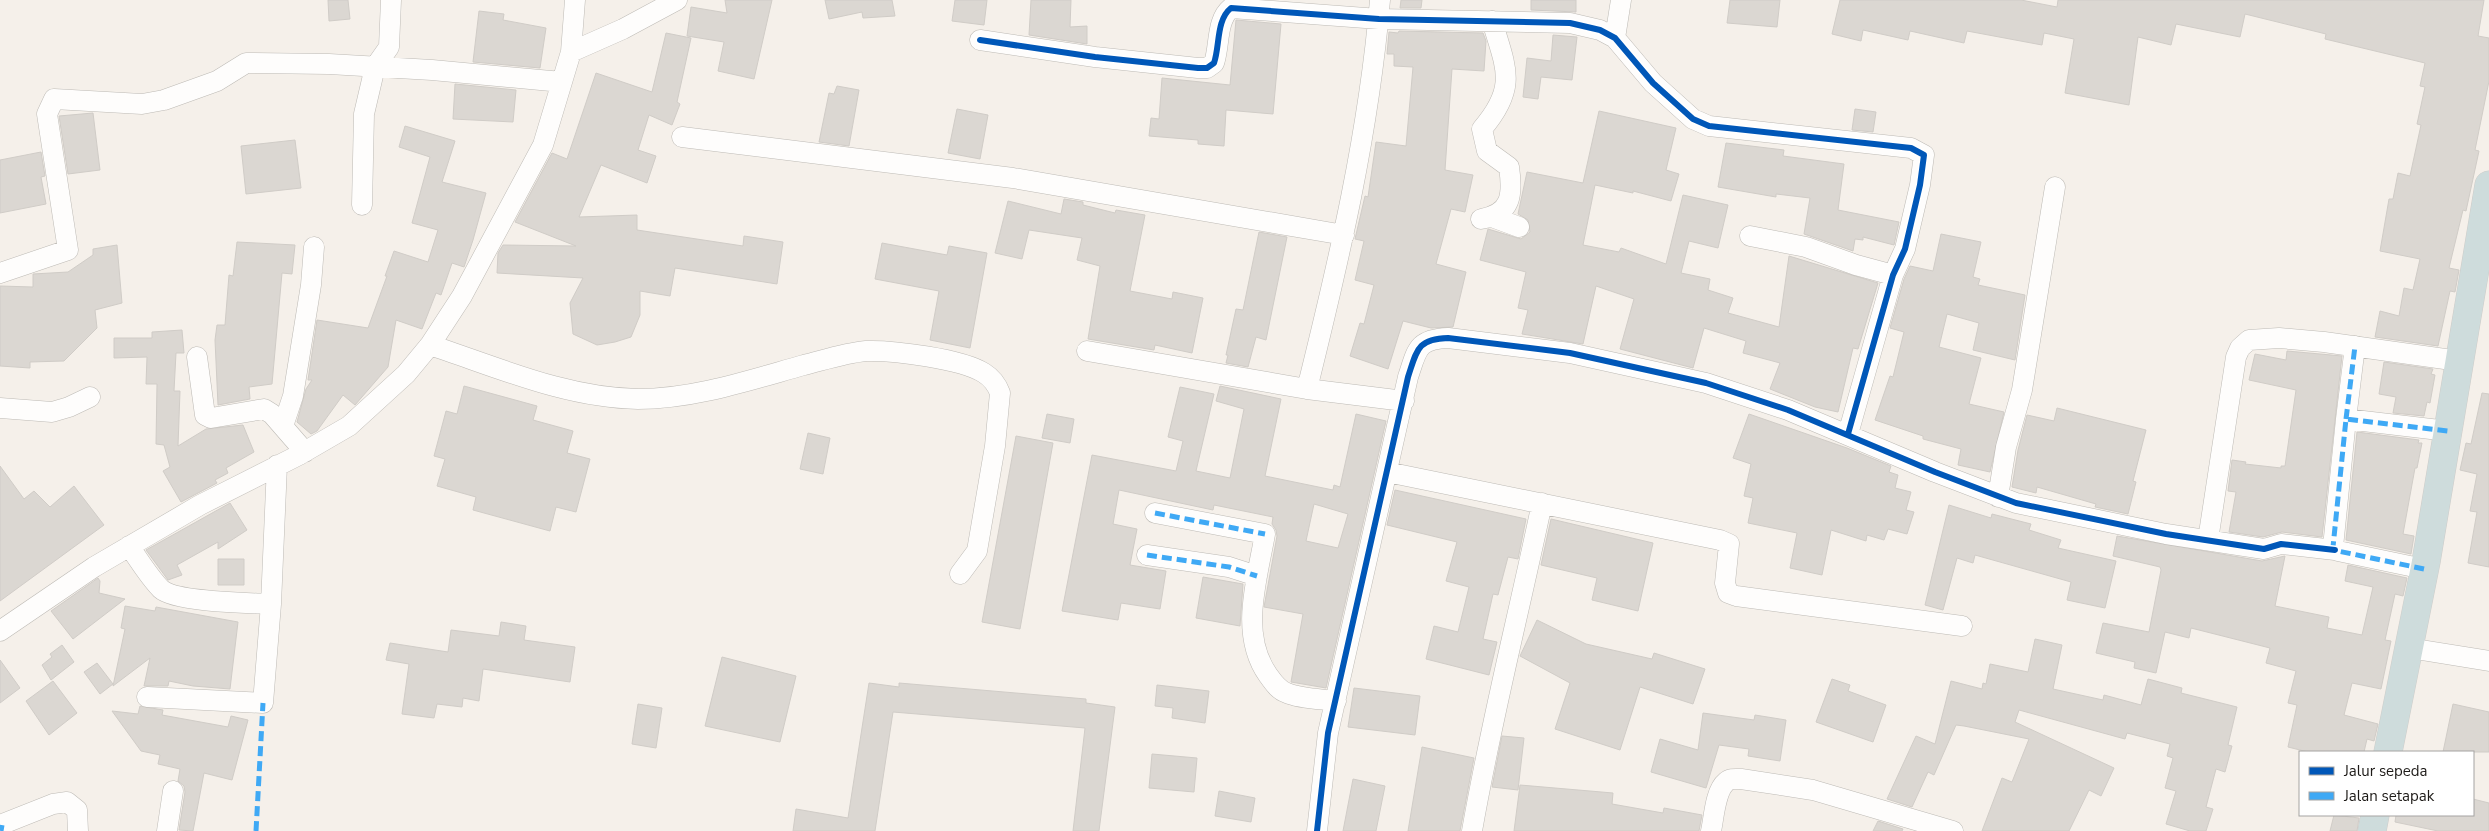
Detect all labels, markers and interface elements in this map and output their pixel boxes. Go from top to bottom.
legend [2299,751,2474,816]
text: Jalur sepeda [2343,761,2428,781]
text: Jalan setapak [2343,786,2435,806]

